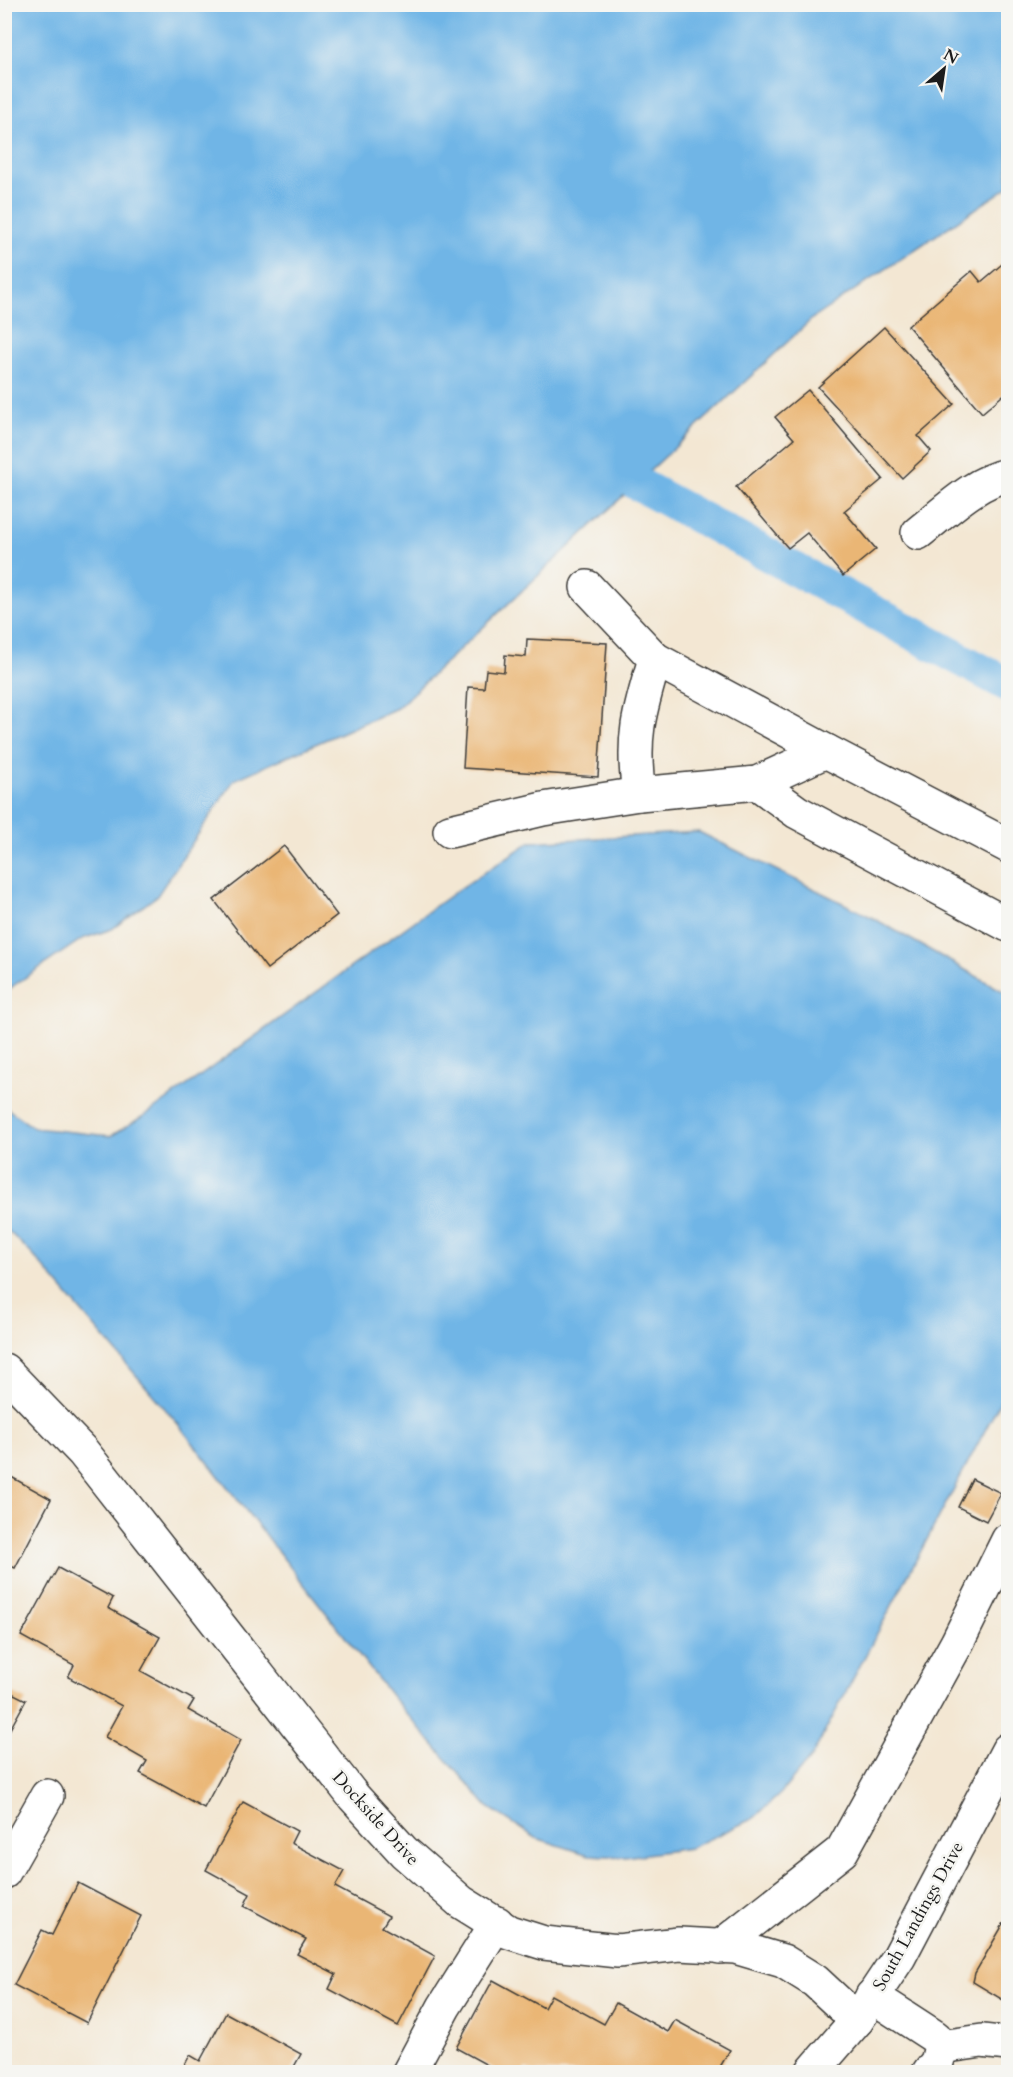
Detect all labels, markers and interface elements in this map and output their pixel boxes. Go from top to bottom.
north arrow [914,39,974,99]
text: N [939,44,962,70]
street label: Dockside Drive [326,1766,425,1871]
street label: South Landings Drive [867,1837,970,1995]

